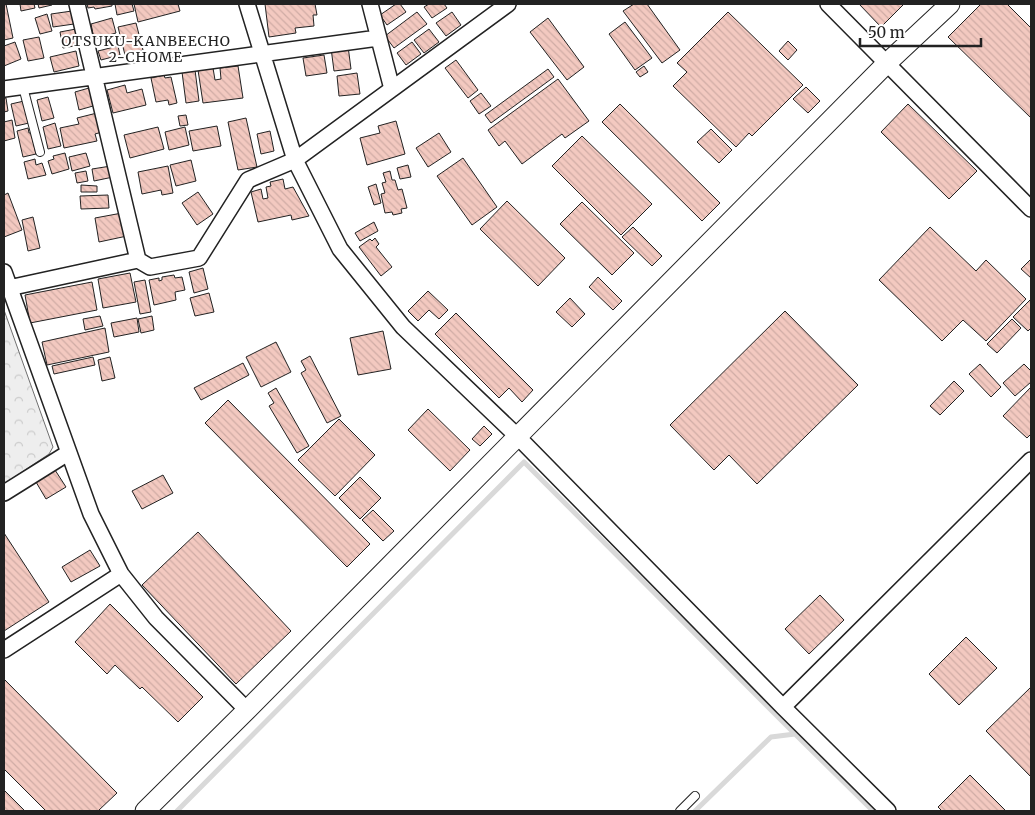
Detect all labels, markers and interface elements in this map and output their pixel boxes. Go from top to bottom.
scale bar [860,15,981,47]
text: 50 m [868,23,905,42]
district label: OTSUKU-KANBEECHO 2-CHOME [61,32,231,66]

